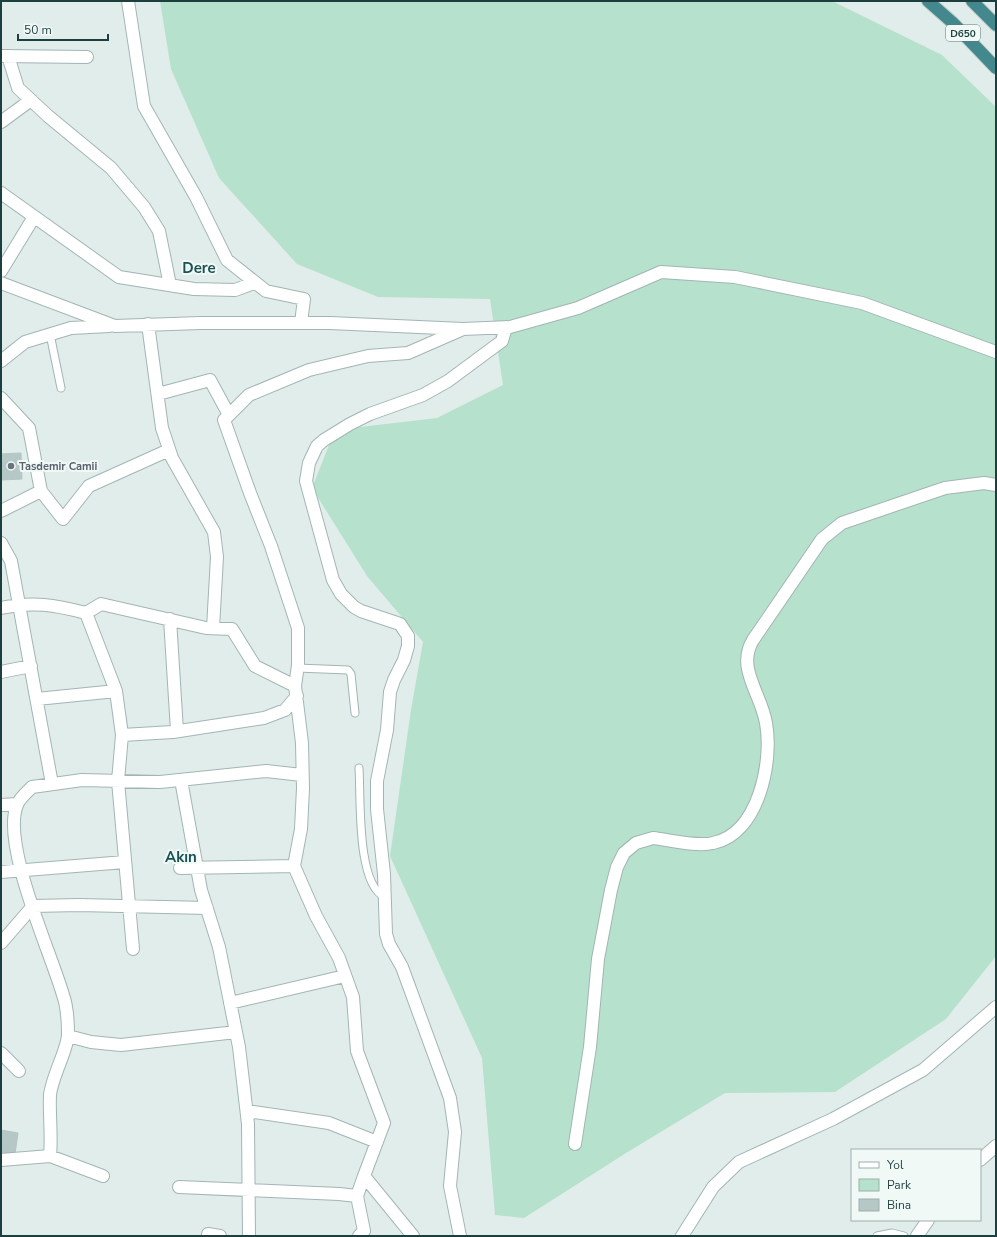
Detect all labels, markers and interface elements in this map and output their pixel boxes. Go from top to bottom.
scale bar [18,16,108,42]
text: 50 m [24,22,52,38]
road number: D650 [946,25,980,41]
district label: Dere [182,258,216,278]
place label: Tasdemir Camii [19,459,97,474]
marker: Tasdemir Camii [6,461,16,471]
district label: Akın [165,847,197,867]
legend [851,1149,981,1221]
text: Yol [886,1157,904,1173]
text: Park [887,1177,912,1193]
text: Bina [887,1197,911,1213]

